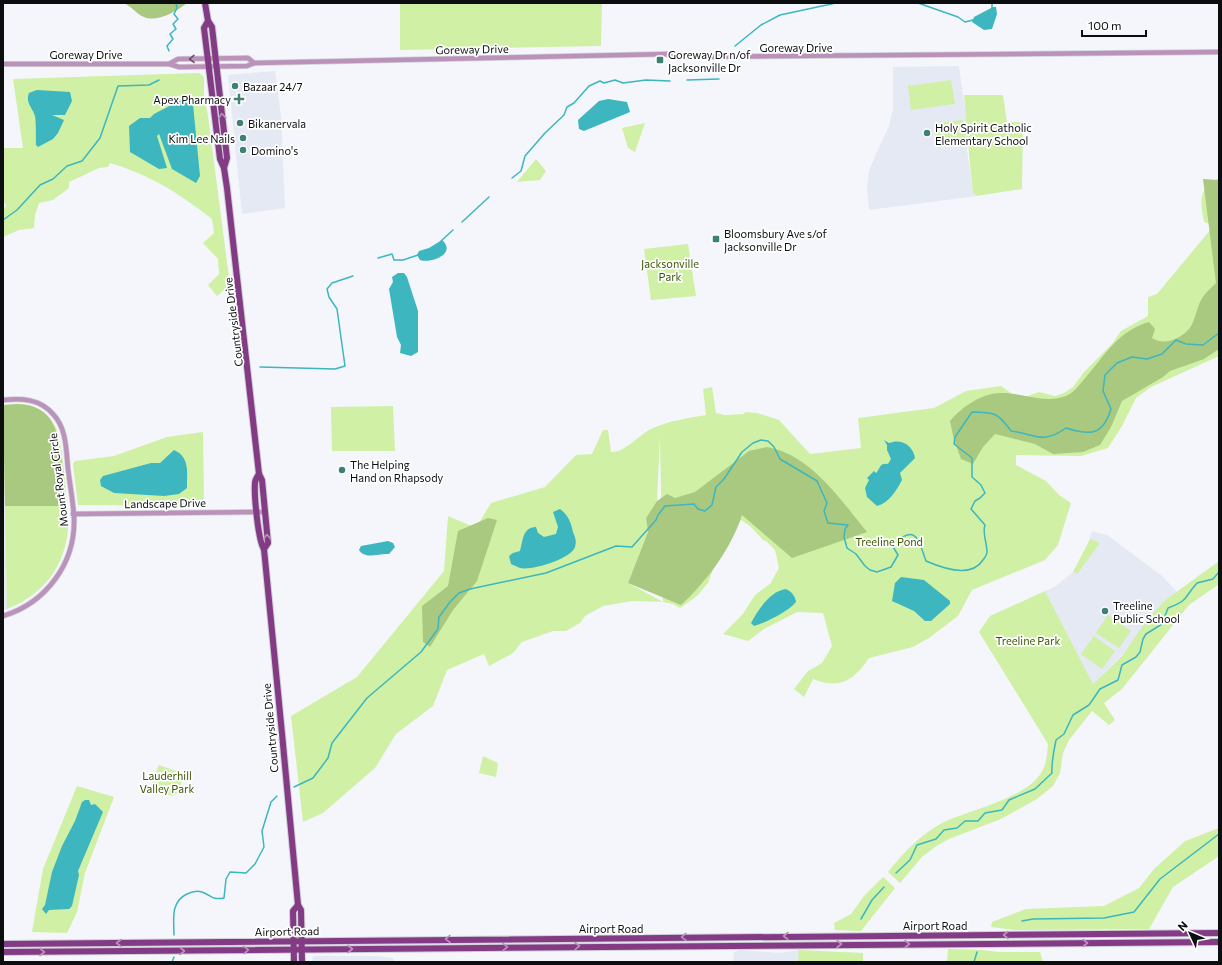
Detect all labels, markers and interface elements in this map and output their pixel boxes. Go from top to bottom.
scale bar [1082,12,1146,38]
text: 100 m [1088,18,1122,32]
street label: Goreway Drive [759,41,833,54]
street label: Goreway Drive [435,42,509,56]
street label: Goreway Drive [49,48,123,61]
place label: Goreway Dr n/of Jacksonville Dr [668,48,751,75]
one-way arrow [189,55,195,63]
marker: Goreway Dr n/of Jacksonville Dr [655,55,665,65]
place label: Bazaar 24/7 [243,80,303,93]
marker: Bazaar 24/7 [230,81,240,91]
place label: Apex Pharmacy [153,93,231,106]
marker: Apex Pharmacy [234,94,244,104]
one-way arrow [218,113,227,119]
place label: Bikanervala [248,117,306,130]
marker: Bikanervala [235,118,245,128]
place label: Holy Spirit Catholic Elementary School [935,121,1032,147]
marker: Holy Spirit Catholic Elementary School [922,128,932,138]
place label: Kim Lee Nails [168,132,235,145]
marker: Kim Lee Nails [238,133,248,143]
place label: Domino's [251,144,298,157]
marker: Domino's [238,145,248,155]
place label: Bloomsbury Ave s/of Jacksonville Dr [724,227,828,254]
marker: Bloomsbury Ave s/of Jacksonville Dr [711,234,721,244]
park label: Jacksonville Park [641,257,699,283]
street label: Countryside Drive [221,276,245,367]
street label: Mount Royal Circle [46,432,70,528]
place label: The Helping Hand on Rhapsody [350,458,443,484]
marker: The Helping Hand on Rhapsody [337,465,347,475]
street label: Landscape Drive [124,496,206,510]
one-way arrow [263,534,271,540]
park label: Treeline Pond [855,535,923,548]
place label: Treeline Public School [1113,599,1180,625]
marker: Treeline Public School [1100,606,1110,616]
park label: Treeline Park [996,634,1060,647]
street label: Countryside Drive [260,683,280,773]
park label: Lauderhill Valley Park [140,769,194,795]
north arrow [1170,913,1210,953]
text: N [1175,918,1190,933]
street label: Airport Road [903,919,967,932]
street label: Airport Road [579,922,643,935]
street label: Airport Road [255,924,319,938]
one-way arrow [1003,931,1009,939]
one-way arrow [783,932,789,940]
one-way arrow [681,933,687,941]
one-way arrow [445,935,451,943]
one-way arrow [116,939,122,947]
one-way arrow [1082,939,1088,947]
one-way arrow [836,940,842,949]
one-way arrow [904,940,910,948]
one-way arrow [574,942,580,951]
one-way arrow [502,943,508,951]
one-way arrow [347,944,353,953]
one-way arrow [179,946,185,955]
one-way arrow [243,946,249,954]
one-way arrow [39,947,45,956]

